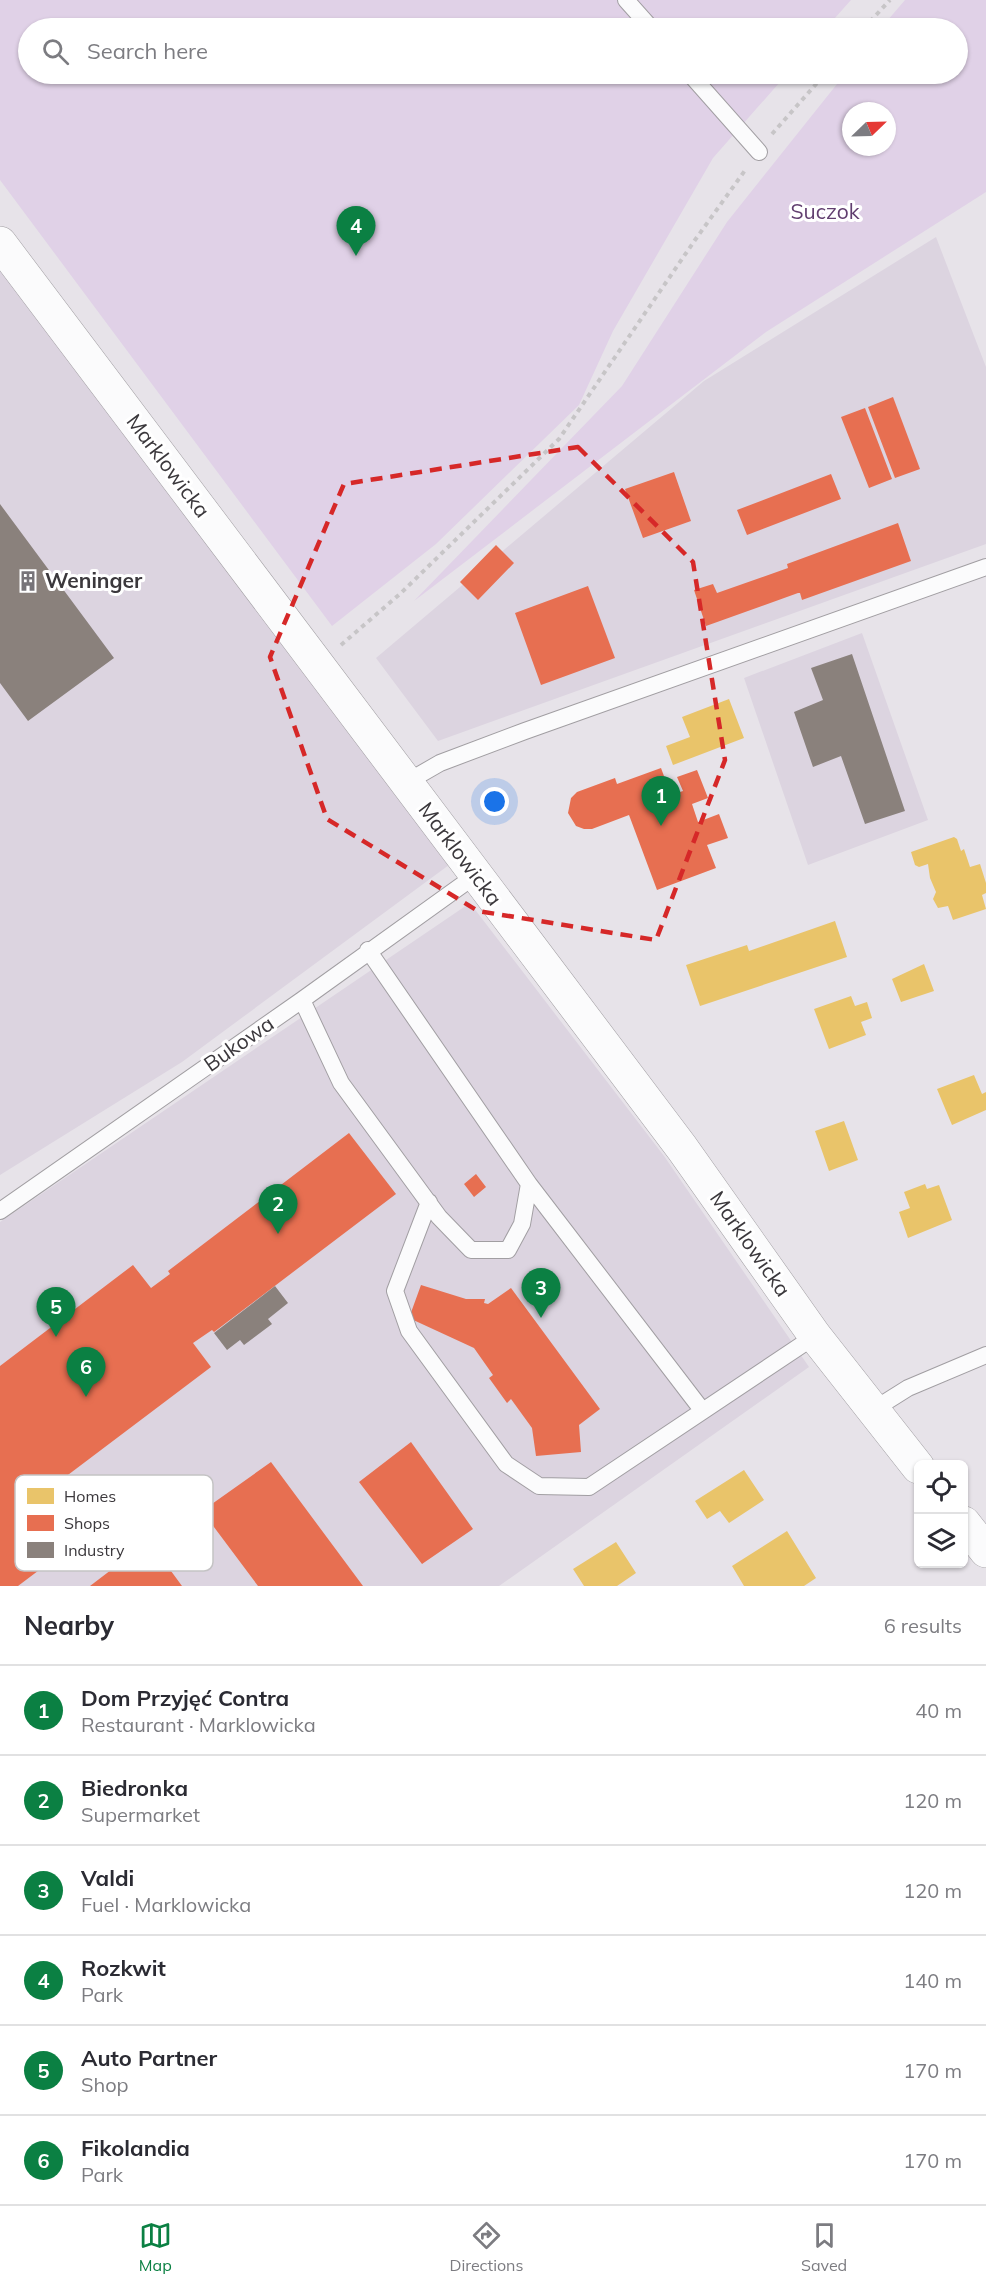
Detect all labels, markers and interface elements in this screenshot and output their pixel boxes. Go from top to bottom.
search box [18,18,968,84]
icon: search [39,35,72,68]
text: Search here [87,37,208,65]
north arrow [842,102,896,156]
park label: Suczok [790,198,860,224]
pin: 4 [336,206,376,256]
street label: Marklowicka [121,409,216,522]
place label: Weninger [45,567,143,593]
building icon: Weninger [16,569,40,593]
pin: 1 [642,776,680,826]
your location [480,787,509,816]
street label: Marklowicka [413,797,508,910]
street label: Bukowa [198,1010,278,1077]
pin: 2 [258,1184,298,1234]
street label: Marklowicka [705,1186,797,1301]
pin: 3 [522,1268,560,1318]
pin: 5 [36,1288,76,1337]
pin: 6 [66,1348,106,1397]
map controls [914,1460,968,1568]
button: locate [914,1460,968,1514]
legend [15,1475,213,1571]
text: Homes [64,1486,116,1506]
text: Shops [64,1513,110,1533]
button: layers [914,1514,968,1568]
text: Industry [64,1540,125,1560]
text: Nearby [24,1609,114,1642]
text: 6 results [884,1613,962,1638]
text: Dom Przyjęć Contra [81,1684,289,1712]
text: 1 [38,1698,50,1723]
text: 40 m [915,1698,962,1723]
text: Restaurant · Marklowicka [81,1712,316,1737]
text: Biedronka [81,1774,188,1802]
text: 2 [38,1788,50,1813]
text: 120 m [903,1788,962,1813]
text: Supermarket [81,1802,200,1827]
text: Valdi [81,1864,134,1892]
text: 3 [38,1878,50,1903]
text: 120 m [903,1878,962,1903]
text: Fuel · Marklowicka [81,1892,251,1917]
text: Rozkwit [81,1954,166,1982]
text: 4 [38,1968,50,1993]
text: 140 m [903,1968,962,1993]
text: Park [81,1982,123,2007]
text: Auto Partner [81,2044,217,2072]
text: 5 [38,2058,50,2083]
text: 170 m [903,2058,962,2083]
text: Shop [81,2072,129,2097]
text: Fikolandia [81,2134,190,2162]
text: 6 [38,2148,50,2173]
text: 170 m [903,2148,962,2173]
text: Park [81,2162,123,2187]
tab: Map [139,2219,172,2275]
tab: Directions [449,2219,523,2275]
tab: Saved [801,2219,847,2275]

